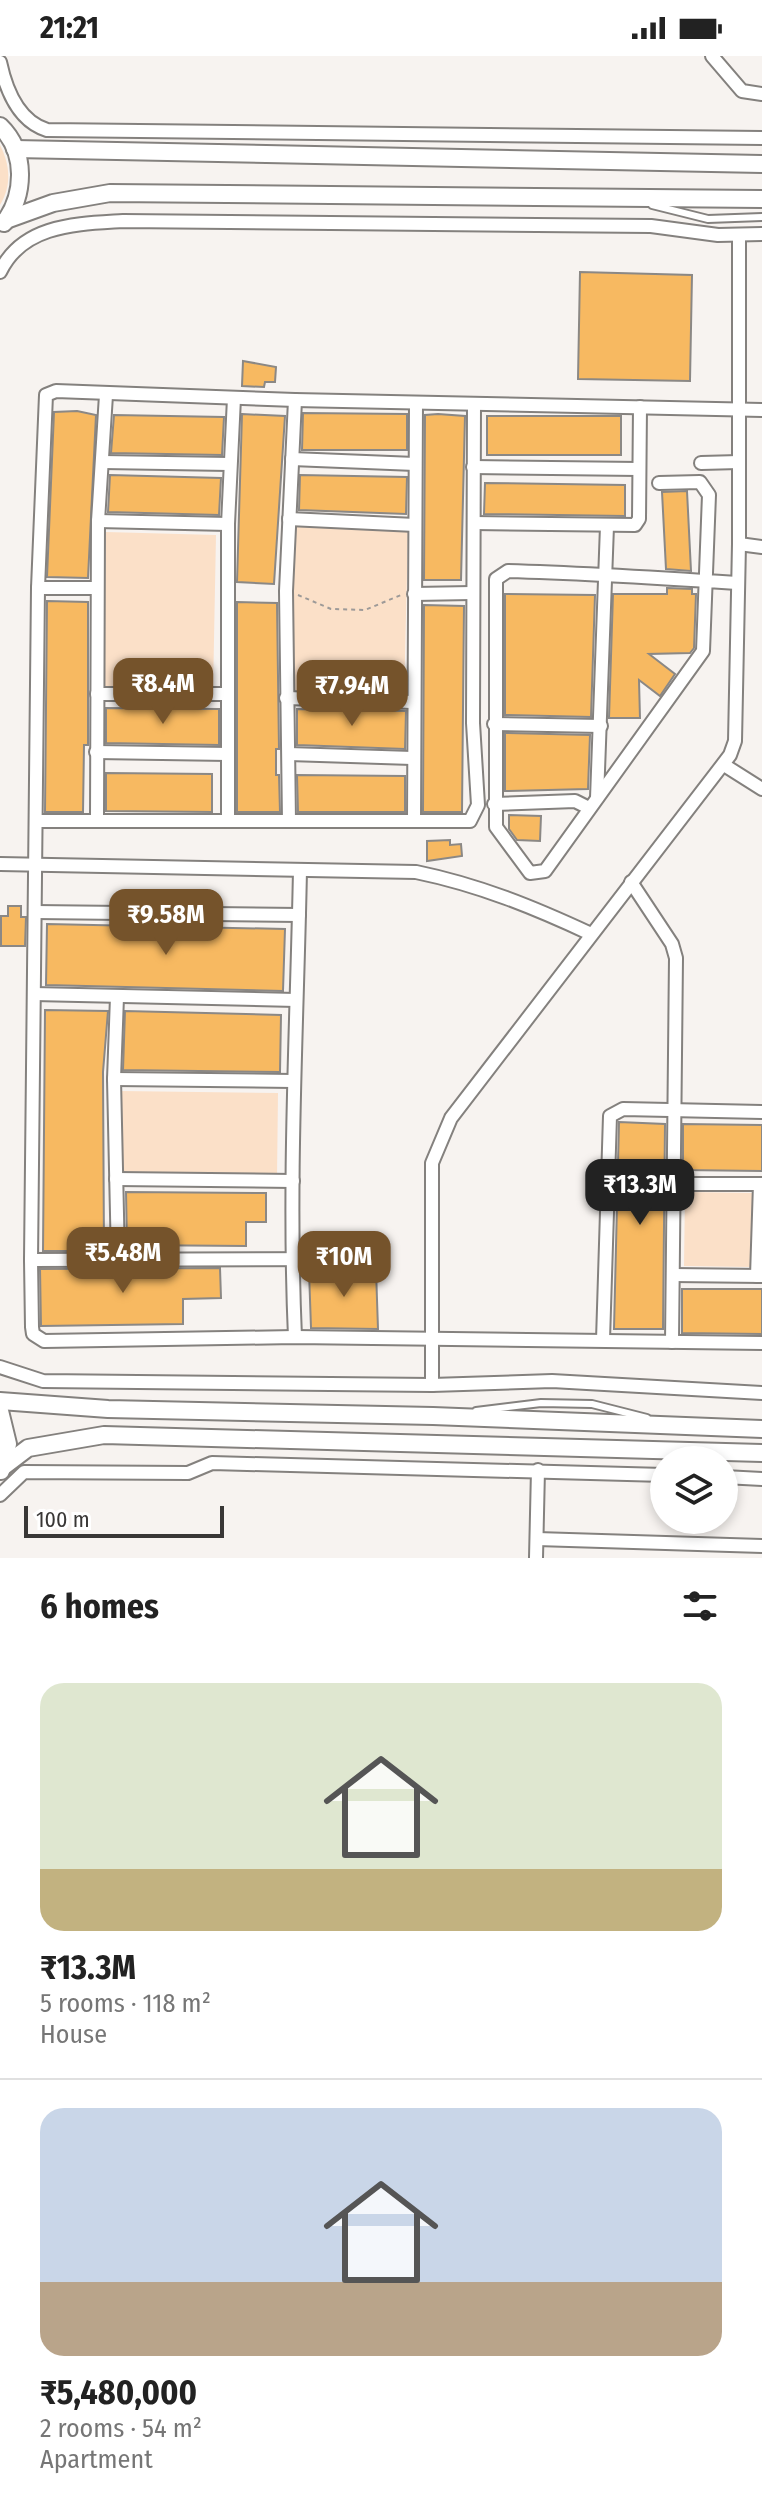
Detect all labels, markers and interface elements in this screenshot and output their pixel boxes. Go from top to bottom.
text: 21:21 [40,10,99,46]
pin: ₹8.4M [107,658,219,726]
pin: ₹7.94M [287,660,417,728]
text: ₹8.4M [131,668,195,699]
text: ₹7.94M [315,670,389,701]
pin: ₹9.58M [101,889,231,957]
text: ₹9.58M [127,899,205,930]
pin: ₹13.3M [575,1159,705,1227]
text: ₹13.3M [603,1169,677,1200]
pin: ₹5.48M [58,1227,188,1295]
pin: ₹10M [297,1231,391,1299]
text: ₹5.48M [85,1237,161,1268]
text: ₹10M [316,1241,372,1272]
map controls [650,1446,738,1534]
button: layers [650,1446,738,1534]
scale bar [24,1502,224,1538]
text: 100 m [36,1506,90,1533]
icon: filters [678,1584,722,1628]
text: 6 homes [40,1586,159,1627]
icon: home [309,1735,453,1879]
text: ₹13.3M [40,1947,136,1988]
text: 5 rooms · 118 m² [40,1988,211,2019]
text: House [40,2019,107,2050]
icon: home [309,2160,453,2304]
text: ₹5,480,000 [40,2372,197,2413]
text: 2 rooms · 54 m² [40,2413,202,2444]
text: Apartment [40,2444,153,2475]

